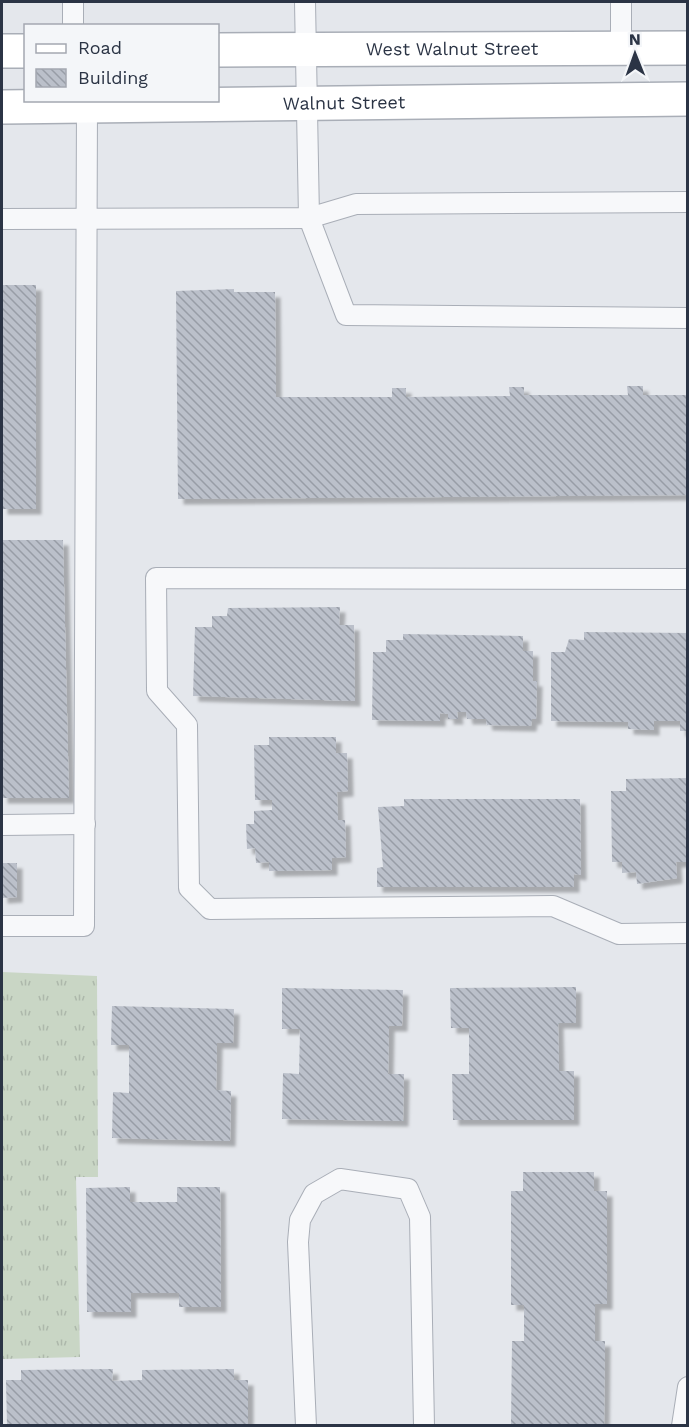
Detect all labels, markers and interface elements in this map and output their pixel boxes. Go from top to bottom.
legend [24,24,219,102]
north arrow [605,24,665,84]
text: N [629,30,641,49]
text: Road [78,37,122,58]
street label: West Walnut Street [366,38,539,59]
text: Building [78,67,148,88]
street label: Walnut Street [283,91,406,114]

